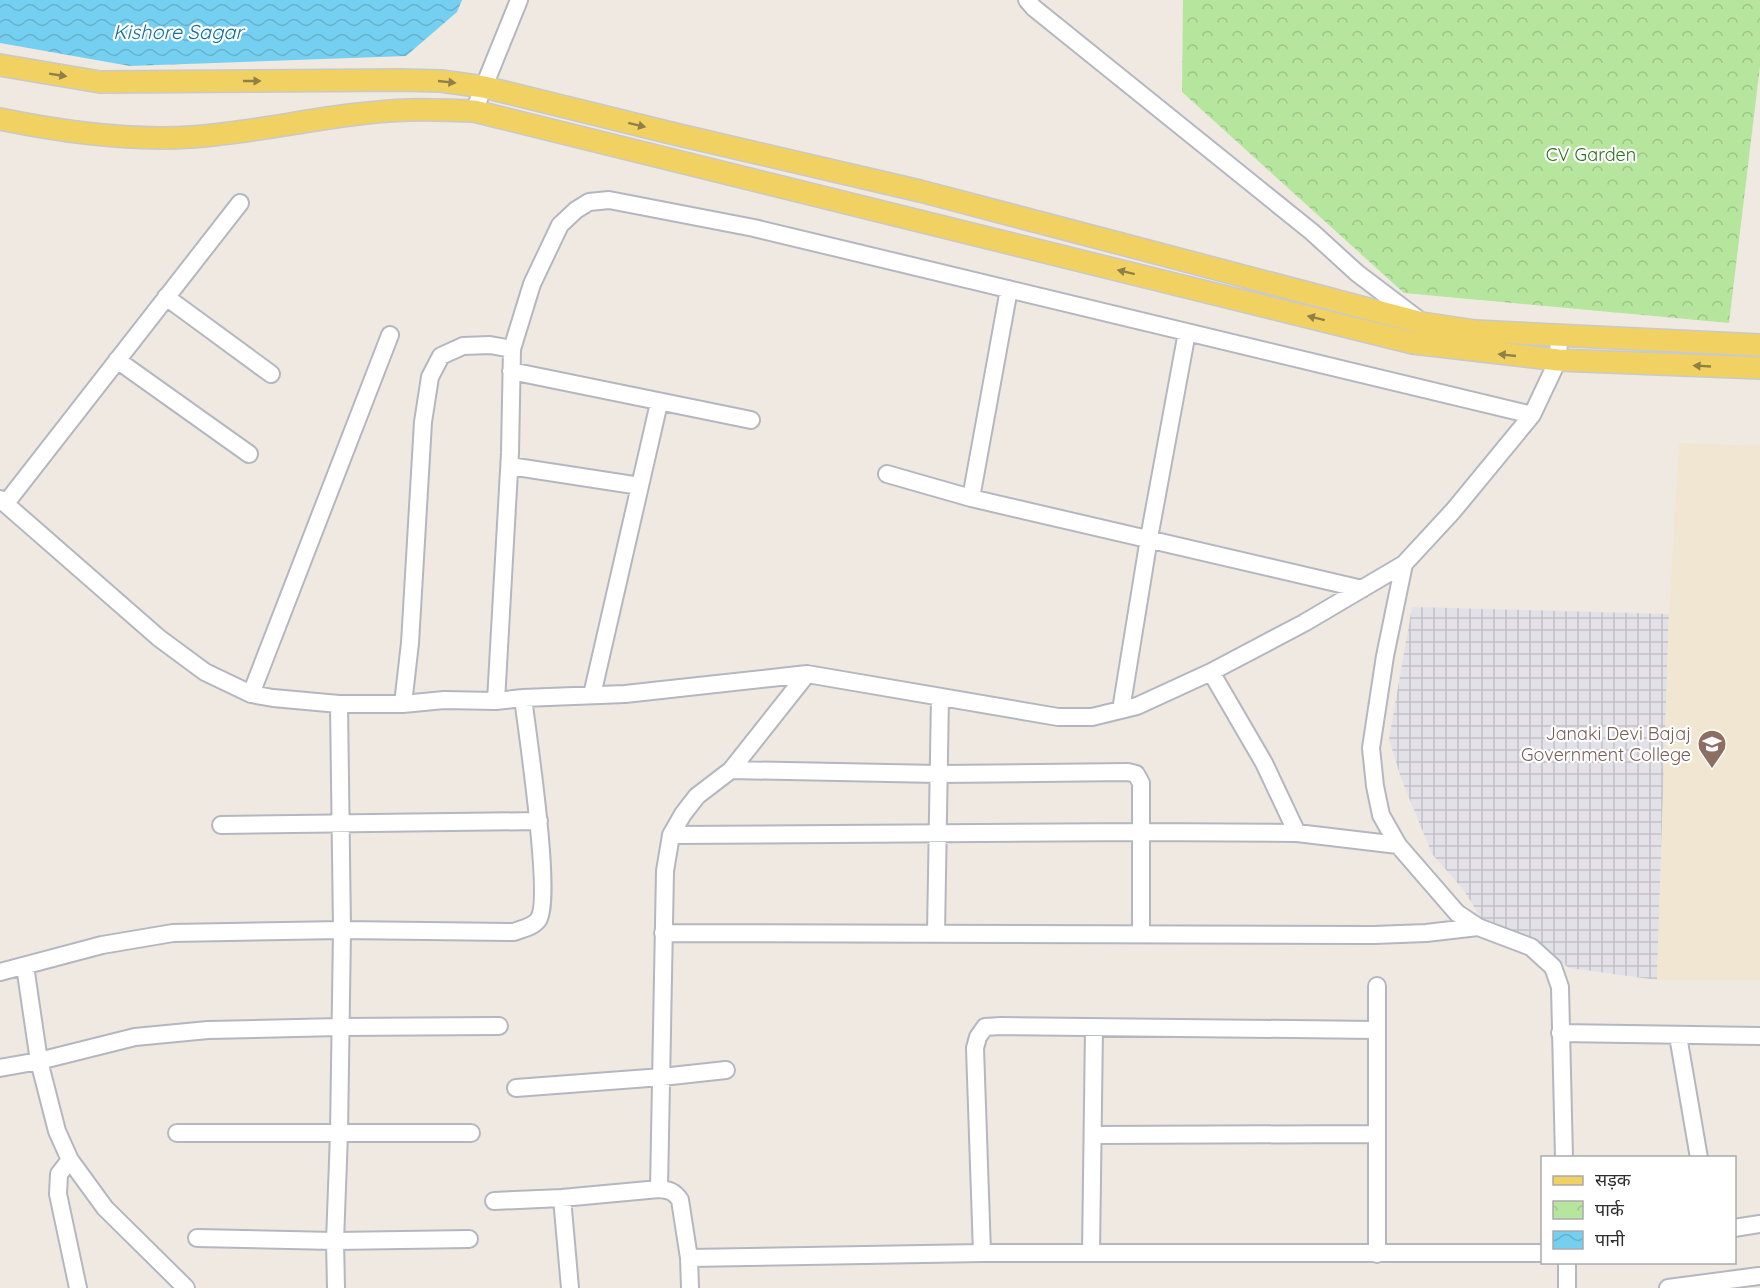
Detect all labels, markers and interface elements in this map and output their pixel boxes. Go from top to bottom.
water label: Kishore Sagar [113,19,245,44]
one-way arrow [48,70,67,79]
one-way arrow [243,76,262,86]
one-way arrow [438,78,457,87]
one-way arrow [628,121,646,130]
park label: CV Garden [1546,143,1636,166]
one-way arrow [1117,266,1136,276]
one-way arrow [1306,313,1325,323]
one-way arrow [1497,350,1516,360]
one-way arrow [1692,361,1711,370]
place label: Janaki Devi Bajaj Government College [1521,722,1691,766]
school or university icon: Janaki Devi Bajaj Government College [1696,728,1728,770]
legend [1541,1156,1736,1264]
text: सड़क [1595,1168,1632,1191]
text: पार्क [1595,1198,1625,1221]
text: पानी [1595,1228,1625,1251]

